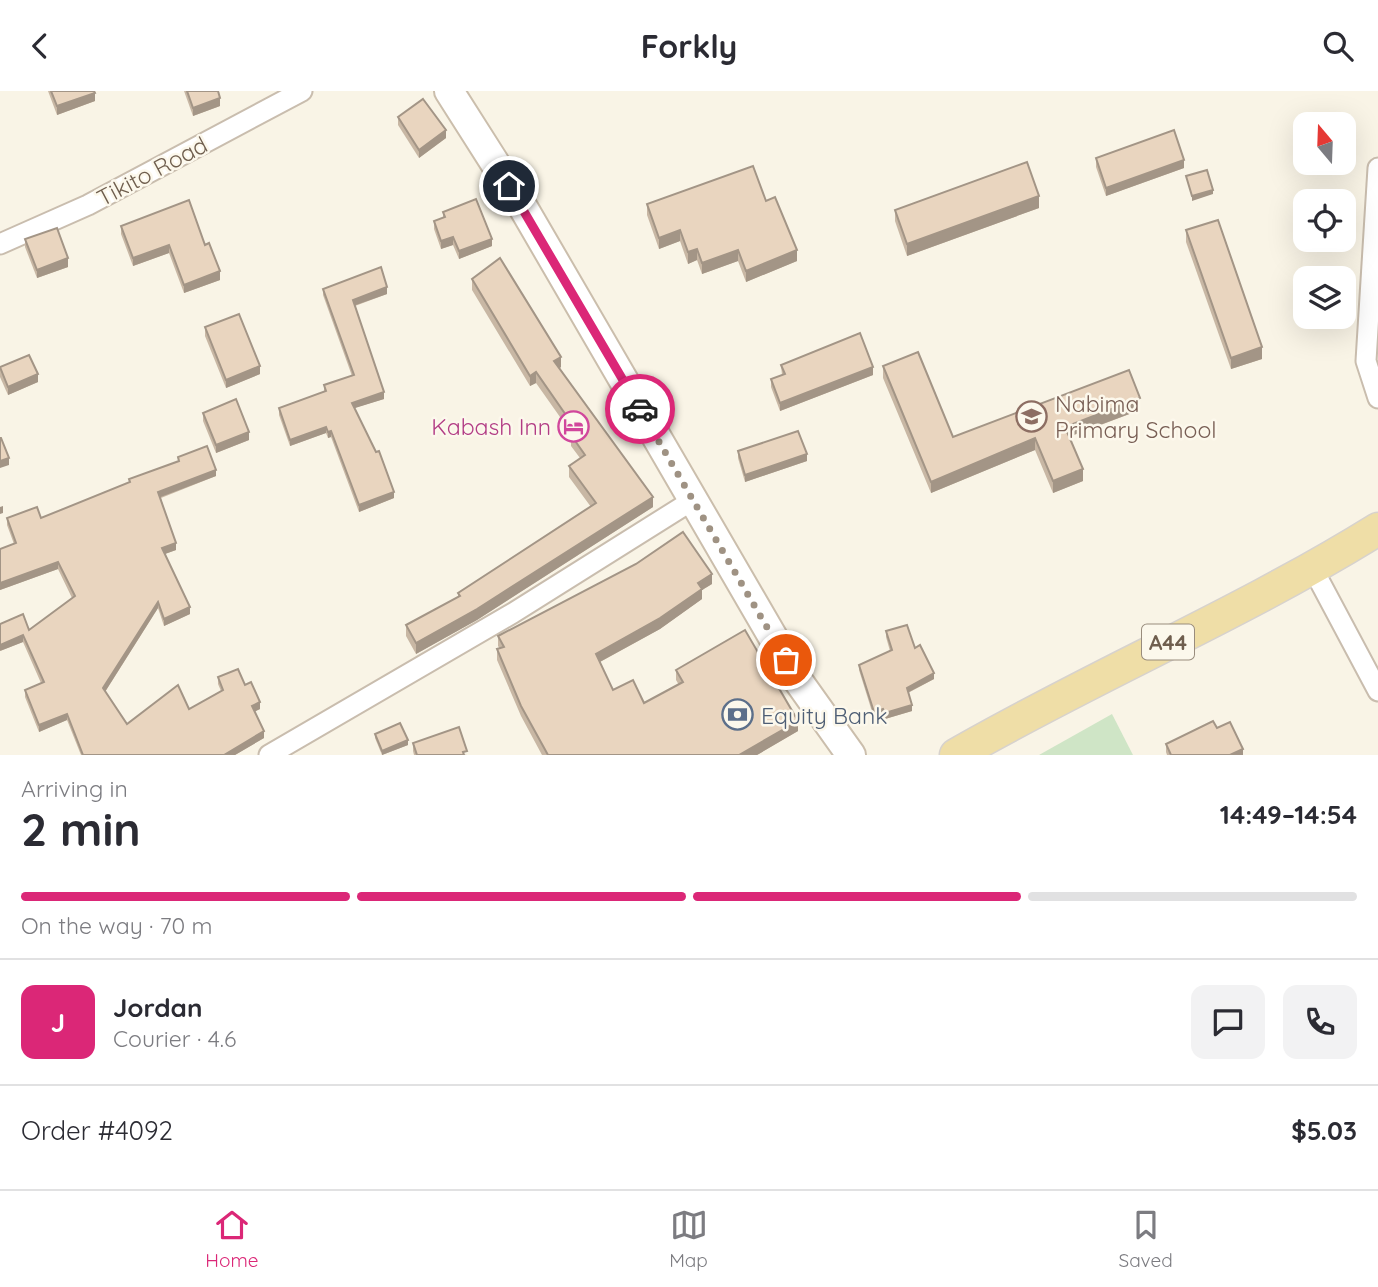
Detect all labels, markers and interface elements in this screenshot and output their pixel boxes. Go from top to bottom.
text: Forkly [641,26,737,66]
icon: back [21,27,59,65]
icon: search [1319,27,1357,65]
north arrow [1293,112,1356,175]
map controls [1293,112,1356,329]
street label: Tikito Road [92,130,212,212]
pin [479,156,539,216]
icon: home [490,167,528,205]
button: locate [1293,189,1356,252]
button: layers [1293,266,1356,329]
courier [605,374,675,444]
place label: Nabima Primary School [1055,389,1217,444]
icon: car [621,390,659,428]
school or university icon: Nabima Primary School [1015,399,1049,433]
hotel icon: Kabash Inn [557,409,591,443]
place label: Kabash Inn [431,412,551,441]
road number: A44 [1142,625,1194,659]
pin [756,630,816,690]
icon: bag [767,641,805,679]
bank icon: Equity Bank [721,698,755,732]
place label: Equity Bank [761,701,888,730]
text: Arriving in [21,774,128,803]
text: 14:49–14:54 [1220,798,1357,831]
text: 2 min [21,800,141,858]
text: On the way · 70 m [21,911,213,940]
button: chat [1191,985,1265,1059]
button: phone [1283,985,1357,1059]
text: Jordan [113,991,202,1024]
text: J [51,1006,65,1039]
text: Courier · 4.6 [113,1024,236,1053]
text: Order #4092 [21,1114,173,1147]
text: $5.03 [1291,1114,1357,1147]
tab: Home [205,1206,259,1272]
tab: Map [669,1206,708,1272]
tab: Saved [1119,1206,1173,1272]

